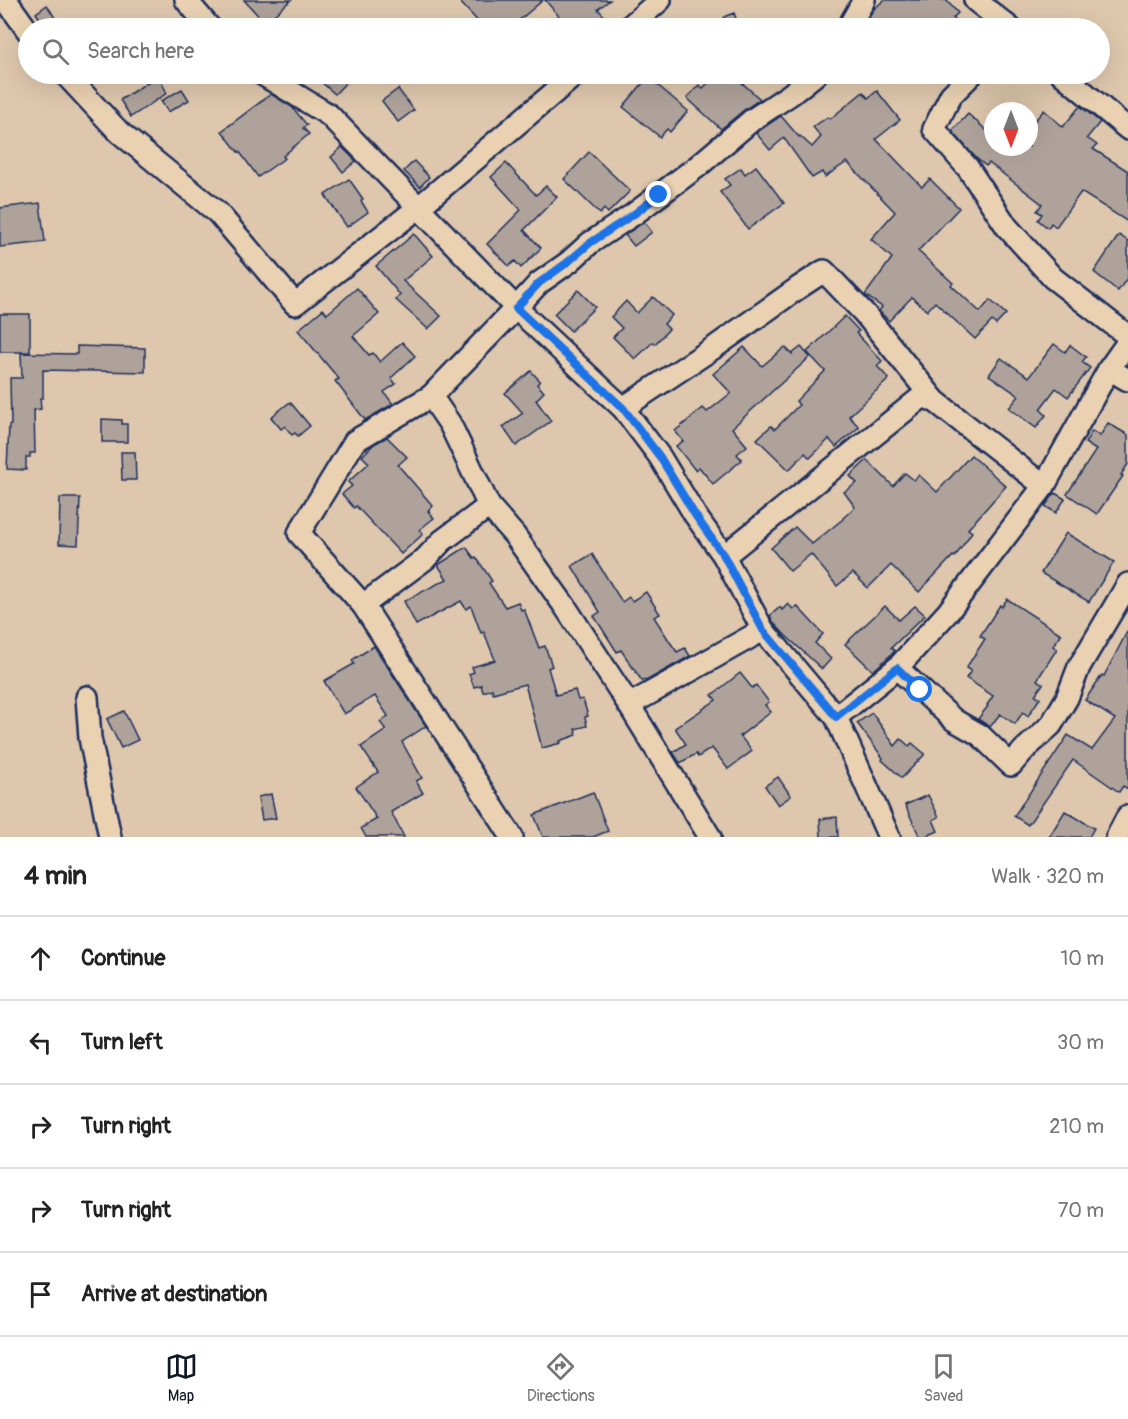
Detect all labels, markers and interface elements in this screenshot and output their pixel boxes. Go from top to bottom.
search box [18,18,1110,84]
icon: search [39,35,72,68]
text: Search here [87,37,194,65]
north arrow [984,102,1038,156]
route end [645,181,671,207]
route start [906,676,932,702]
text: 4 min [24,860,87,892]
text: Walk · 320 m [991,864,1104,889]
icon: ahead [24,942,57,975]
text: Continue [81,944,165,972]
text: 10 m [1060,946,1104,971]
icon: left [24,1026,57,1059]
text: Turn left [81,1028,163,1056]
text: 30 m [1057,1030,1104,1055]
icon: right [24,1110,57,1143]
text: Turn right [81,1112,171,1140]
text: 210 m [1049,1114,1104,1139]
icon: right [24,1194,57,1227]
text: Turn right [81,1196,171,1224]
text: 70 m [1058,1198,1104,1223]
icon: arrive [24,1278,57,1311]
text: Arrive at destination [81,1280,267,1308]
tab: Map [165,1350,198,1406]
tab: Directions [527,1350,595,1406]
tab: Saved [924,1350,963,1406]

